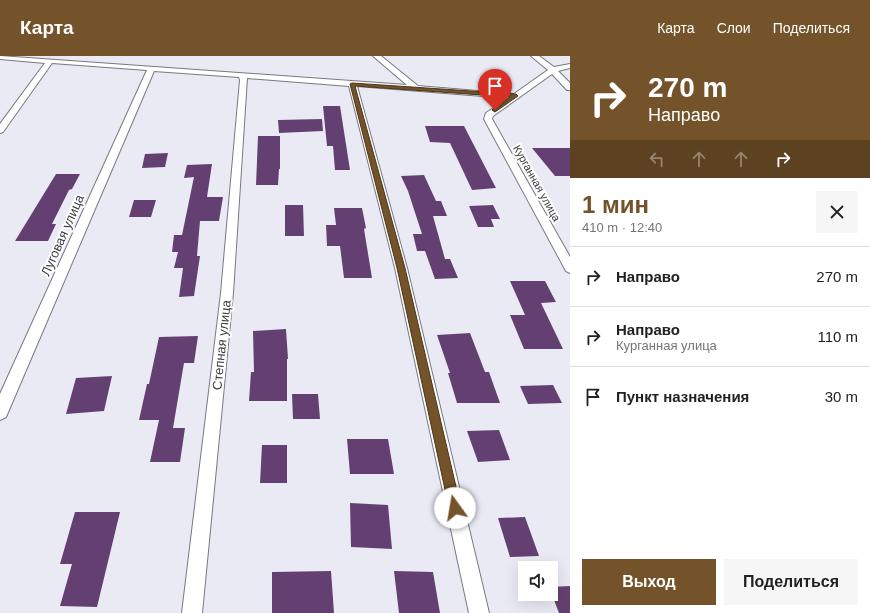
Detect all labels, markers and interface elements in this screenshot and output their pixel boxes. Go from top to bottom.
text: Карта [20,17,74,38]
text: Карта [657,20,695,36]
text: Слои [717,20,751,36]
text: Поделиться [773,20,850,36]
pin [478,69,512,110]
icon: right [582,72,634,124]
text: 270 m [648,72,727,103]
icon: arrive [484,75,506,97]
text: Направо [648,105,720,125]
street label: Курганная улица [511,143,563,224]
icon: left [646,148,668,170]
icon: ahead [688,148,710,170]
icon: ahead [730,148,752,170]
icon: right [772,148,794,170]
text: 1 мин [582,191,649,218]
button: close [816,191,858,233]
street label: Луговая улица [38,192,87,278]
text: 410 m · 12:40 [582,220,662,235]
icon: right [582,266,604,288]
text: Направо [616,268,680,285]
text: 270 m [816,268,858,285]
street label: Степная улица [209,299,234,391]
text: Направо [616,321,680,338]
icon: right [582,326,604,348]
text: 110 m [817,328,858,345]
text: Курганная улица [616,338,717,353]
icon: arrive [582,386,604,408]
text: Пункт назначения [616,388,749,405]
text: 30 m [825,388,858,405]
position arrow [434,487,476,529]
button: Выход [582,559,716,605]
button: Поделиться [724,559,858,605]
map controls [518,561,558,601]
button: sound [518,561,558,601]

